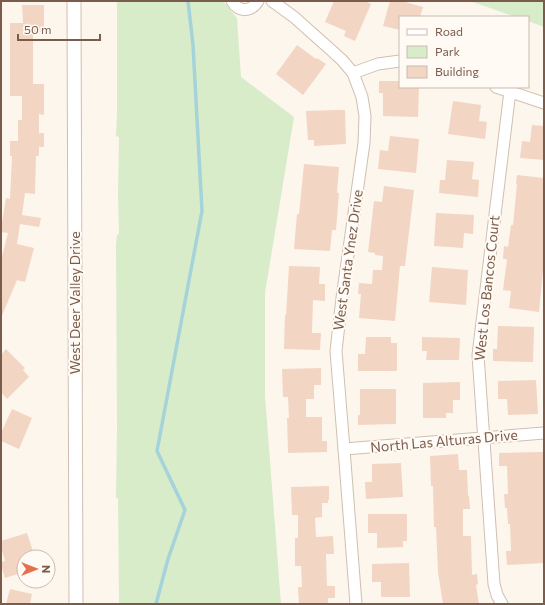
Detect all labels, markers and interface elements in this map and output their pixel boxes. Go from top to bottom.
scale bar [18,16,100,42]
legend [399,16,529,88]
text: 50 m [24,22,52,36]
text: Road [435,24,463,38]
text: Park [435,44,461,58]
text: Building [435,64,479,78]
street label: West Santa Ynez Drive [329,189,366,331]
street label: West Los Bancos Court [470,214,503,362]
street label: West Deer Valley Drive [66,231,83,375]
street label: North Las Alturas Drive [370,426,518,455]
north arrow [16,549,56,589]
text: N [40,565,53,573]

